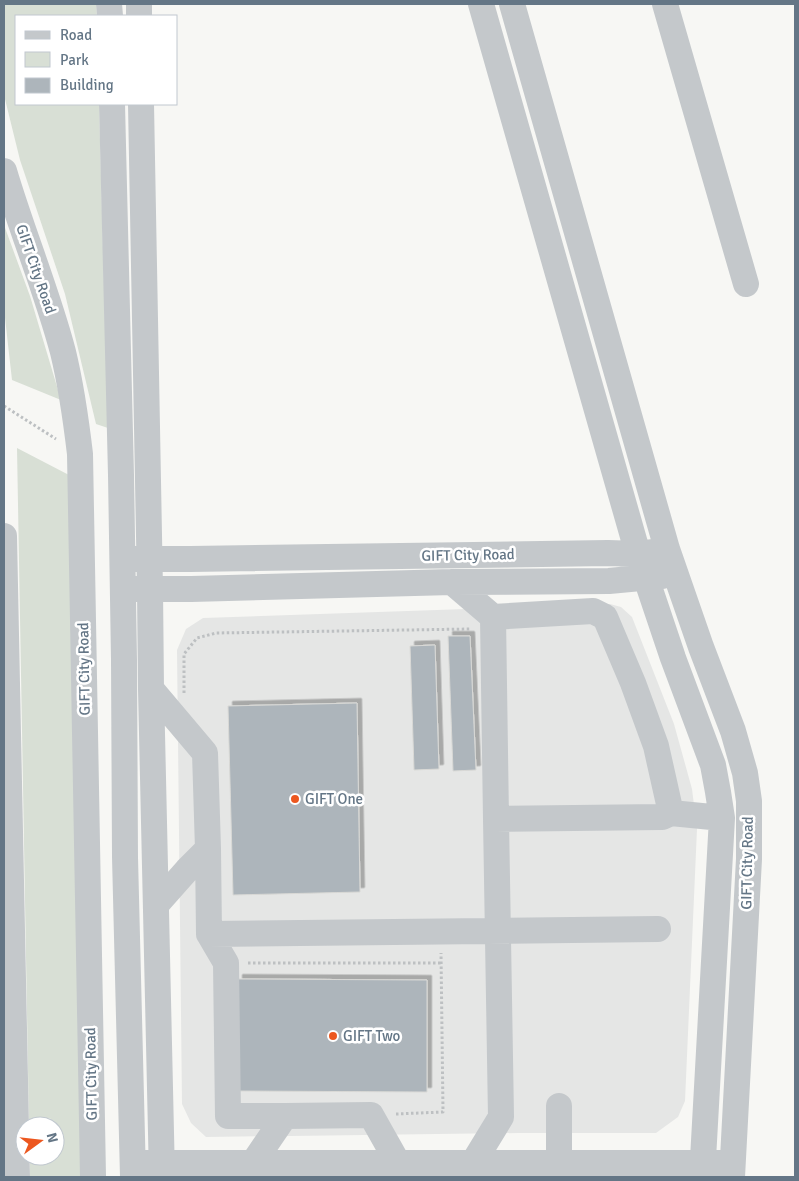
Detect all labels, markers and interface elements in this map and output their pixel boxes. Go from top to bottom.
legend [15,15,178,105]
text: Road [60,26,92,44]
text: Park [60,51,89,69]
text: Building [60,76,114,94]
street label: GIFT City Road [12,222,60,316]
street label: GIFT City Road [421,545,515,565]
street label: GIFT City Road [74,622,94,716]
place label: GIFT One [305,790,363,808]
marker: GIFT One [289,793,301,805]
street label: GIFT City Road [737,816,757,910]
street label: GIFT City Road [81,1027,101,1121]
place label: GIFT Two [343,1027,401,1045]
marker: GIFT Two [327,1030,339,1042]
north arrow [15,1116,65,1166]
text: N [43,1131,62,1145]

